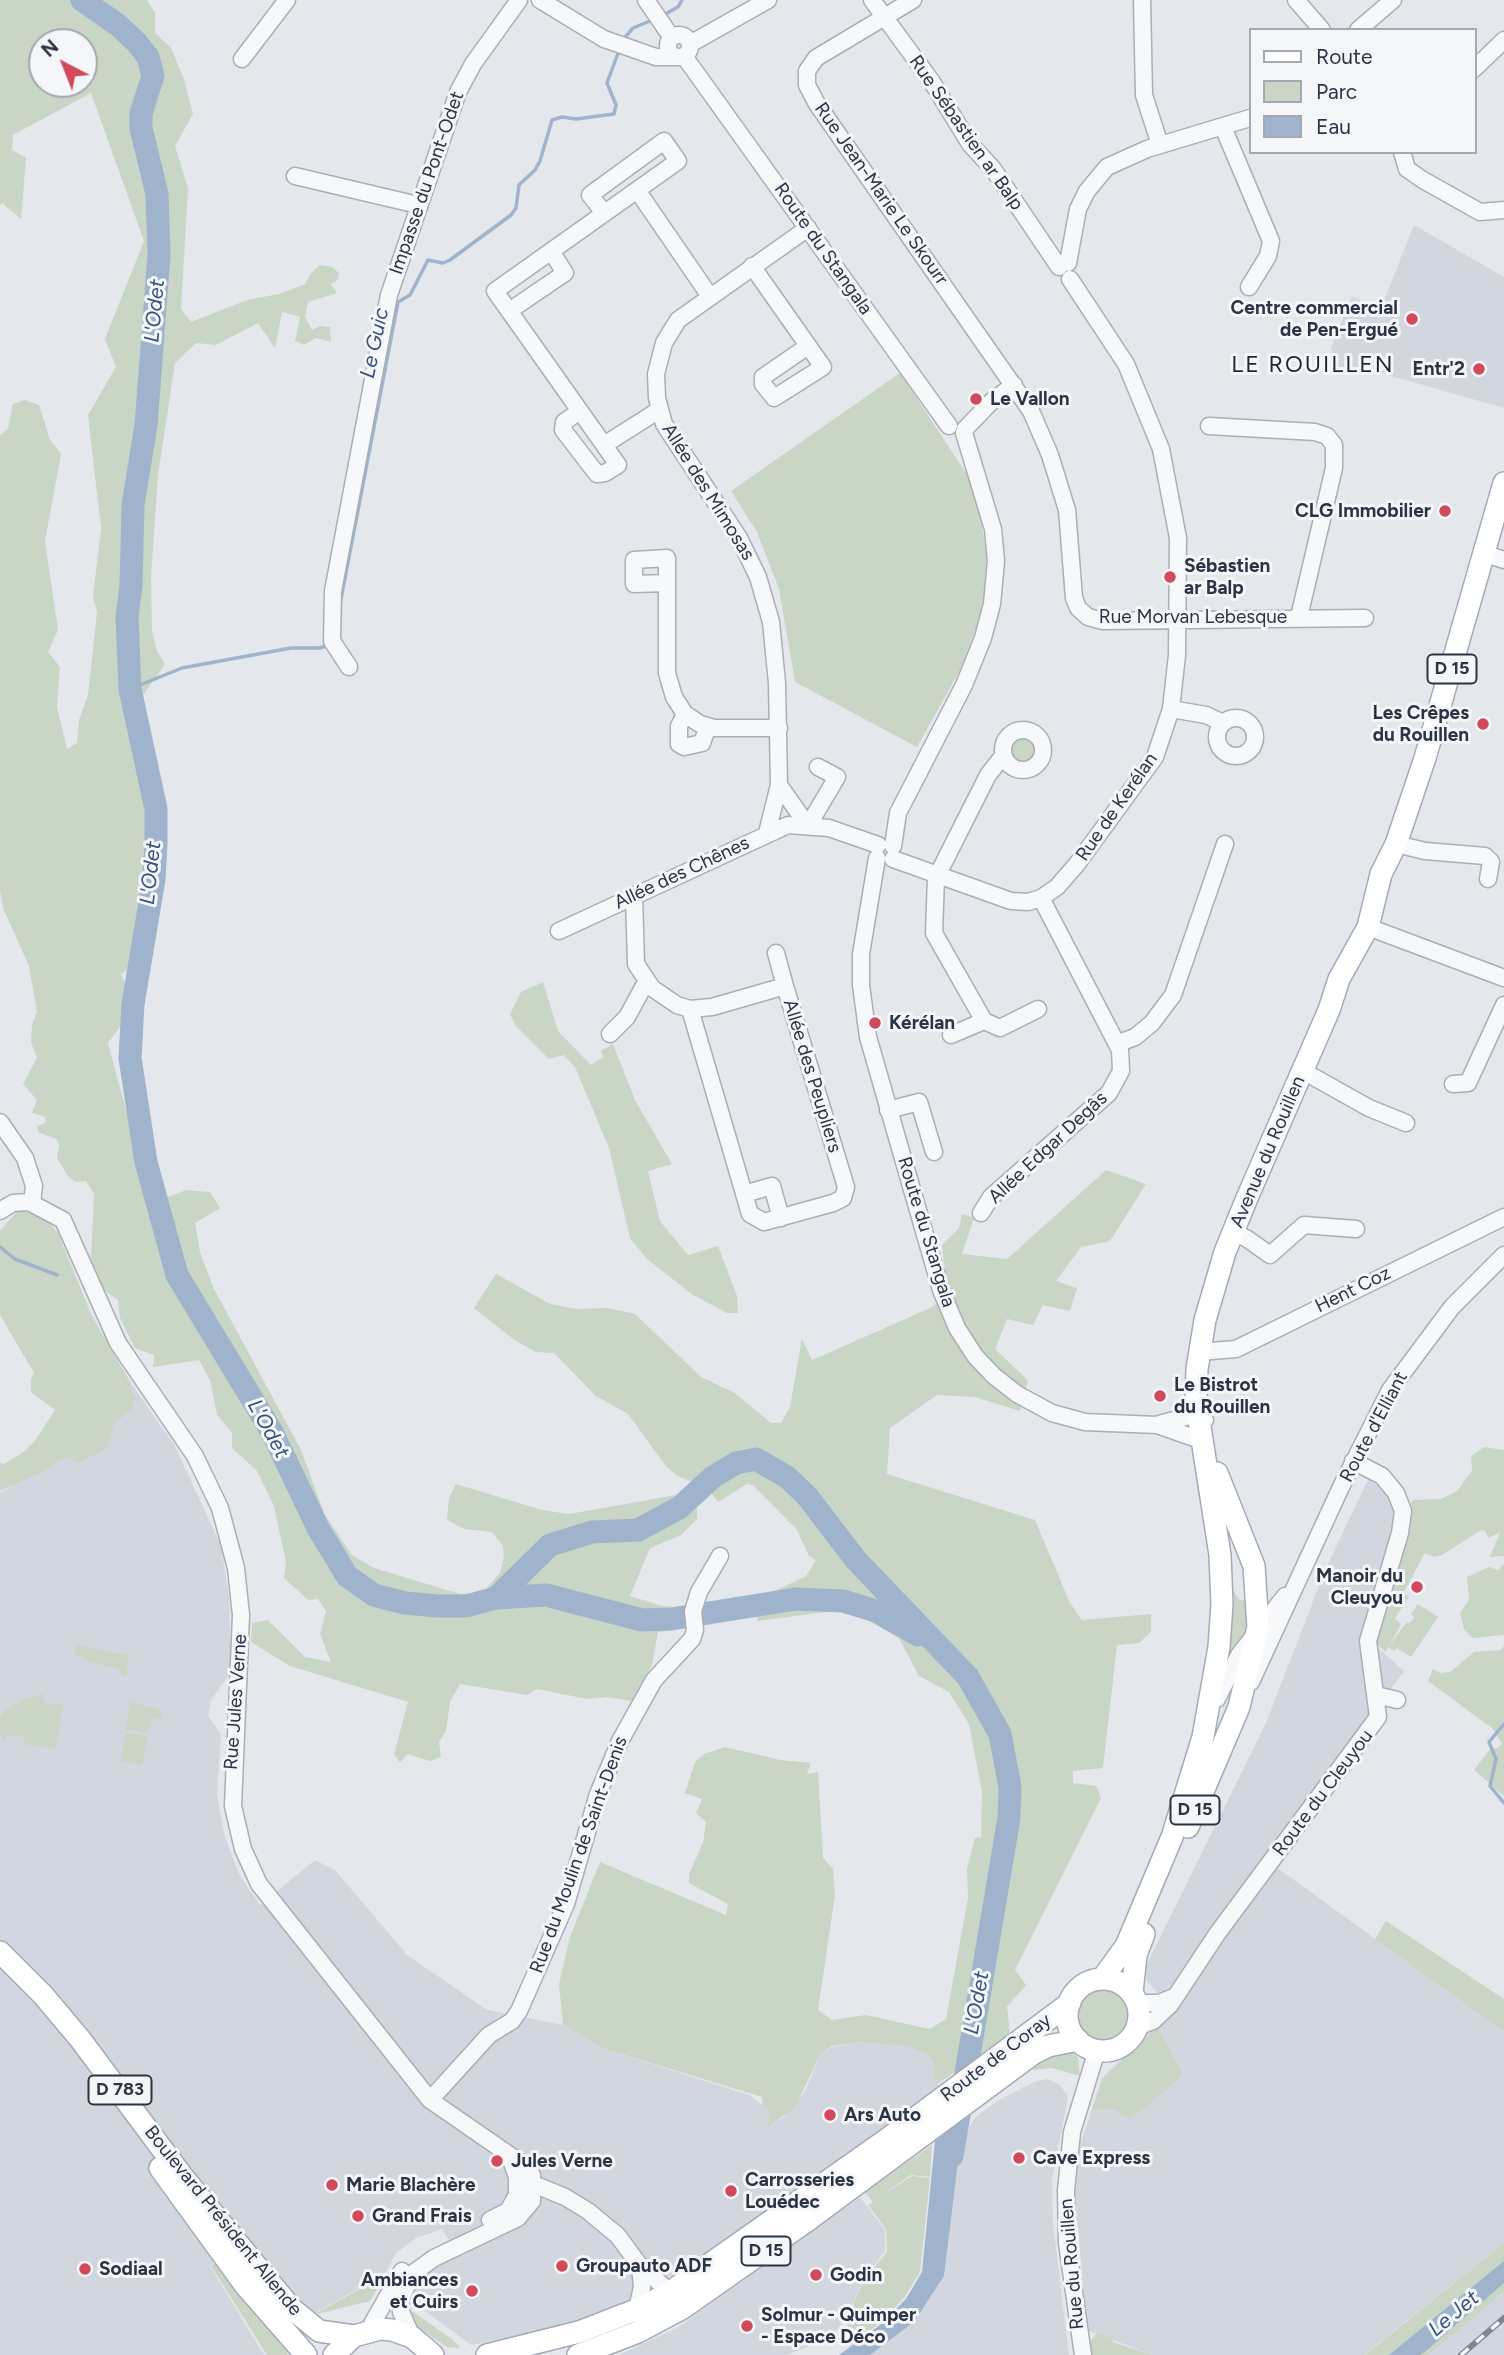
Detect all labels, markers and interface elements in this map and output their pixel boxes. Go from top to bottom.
north arrow [28,28,98,98]
legend [1248,28,1476,154]
text: N [37,35,63,62]
text: Route [1316,44,1372,69]
street label: Rue Sébastien ar Balp [904,51,1028,215]
text: Parc [1316,79,1357,104]
street label: Impasse du Pont-Odet [385,88,469,278]
street label: Rue Jean-Marie Le Skourr [809,98,953,290]
text: Eau [1316,114,1351,139]
street label: Route du Stangala [769,179,877,319]
water label: L'Odet [140,278,170,344]
place label: Centre commercial de Pen-Ergué [1231,297,1398,341]
water label: Le Guic [355,305,395,381]
marker: Centre commercial de Pen-Ergué [1404,311,1420,327]
district label: LE ROUILLEN [1233,351,1393,379]
place label: Entr'2 [1413,358,1465,380]
marker: Entr'2 [1471,361,1487,377]
place label: Le Vallon [990,388,1070,410]
marker: Le Vallon [968,391,984,407]
street label: Allée des Mimosas [657,419,759,565]
place label: CLG Immobilier [1295,500,1431,522]
marker: CLG Immobilier [1437,503,1453,519]
place label: Sébastien ar Balp [1184,555,1270,599]
marker: Sébastien ar Balp [1162,569,1178,585]
street label: Rue Morvan Lebesque [1099,606,1287,628]
road number: D 15 [1428,654,1476,684]
place label: Les Crêpes du Rouillen [1373,702,1469,746]
marker: Les Crêpes du Rouillen [1475,716,1491,732]
street label: Rue de Kerélan [1071,749,1163,865]
street label: Allée des Chênes [611,832,753,914]
water label: L'Odet [135,840,167,906]
street label: Allée des Peupliers [778,997,846,1155]
place label: Kérélan [889,1012,955,1034]
marker: Kérélan [867,1015,883,1031]
street label: Avenue du Rouillen [1226,1073,1310,1231]
street label: Allée Edgar Degâs [984,1087,1112,1209]
street label: Route du Stangala [892,1154,960,1310]
street label: Hent Coz [1312,1262,1394,1318]
street label: Route d'Elliant [1335,1368,1413,1486]
place label: Le Bistrot du Rouillen [1174,1374,1270,1418]
marker: Le Bistrot du Rouillen [1152,1388,1168,1404]
water label: L'Odet [242,1395,294,1463]
place label: Manoir du Cleuyou [1316,1565,1403,1609]
marker: Manoir du Cleuyou [1409,1579,1425,1595]
street label: Rue Jules Verne [220,1633,252,1771]
street label: Route du Cleuyou [1268,1725,1378,1861]
street label: Rue du Moulin de Saint-Denis [525,1733,633,1977]
road number: D 15 [1170,1796,1220,1824]
water label: L'Odet [959,1970,995,2036]
street label: Route de Coray [936,2009,1056,2107]
road number: D 783 [88,2076,152,2104]
place label: Ars Auto [844,2104,921,2126]
marker: Ars Auto [822,2107,838,2123]
street label: Boulevard Président Allende [139,2121,307,2321]
place label: Cave Express [1033,2147,1150,2169]
place label: Jules Verne [511,2150,613,2172]
marker: Cave Express [1011,2150,1027,2166]
marker: Jules Verne [489,2153,505,2169]
place label: Carrosseries Louédec [745,2169,854,2213]
place label: Marie Blachère [346,2174,476,2196]
marker: Marie Blachère [324,2177,340,2193]
marker: Carrosseries Louédec [723,2183,739,2199]
street label: Rue du Rouillen [1055,2198,1089,2330]
place label: Grand Frais [372,2205,472,2227]
marker: Grand Frais [350,2208,366,2224]
road number: D 15 [742,2236,790,2266]
place label: Groupauto ADF [576,2255,712,2277]
place label: Sodiaal [99,2258,163,2280]
marker: Groupauto ADF [554,2258,570,2274]
marker: Sodiaal [77,2261,93,2277]
place label: Godin [830,2264,882,2286]
marker: Godin [808,2267,824,2283]
place label: Ambiances et Cuirs [361,2269,458,2313]
marker: Ambiances et Cuirs [464,2283,480,2299]
water label: Le Jet [1424,2286,1484,2342]
place label: Solmur - Quimper - Espace Déco [761,2304,916,2348]
marker: Solmur - Quimper - Espace Déco [739,2318,755,2334]

